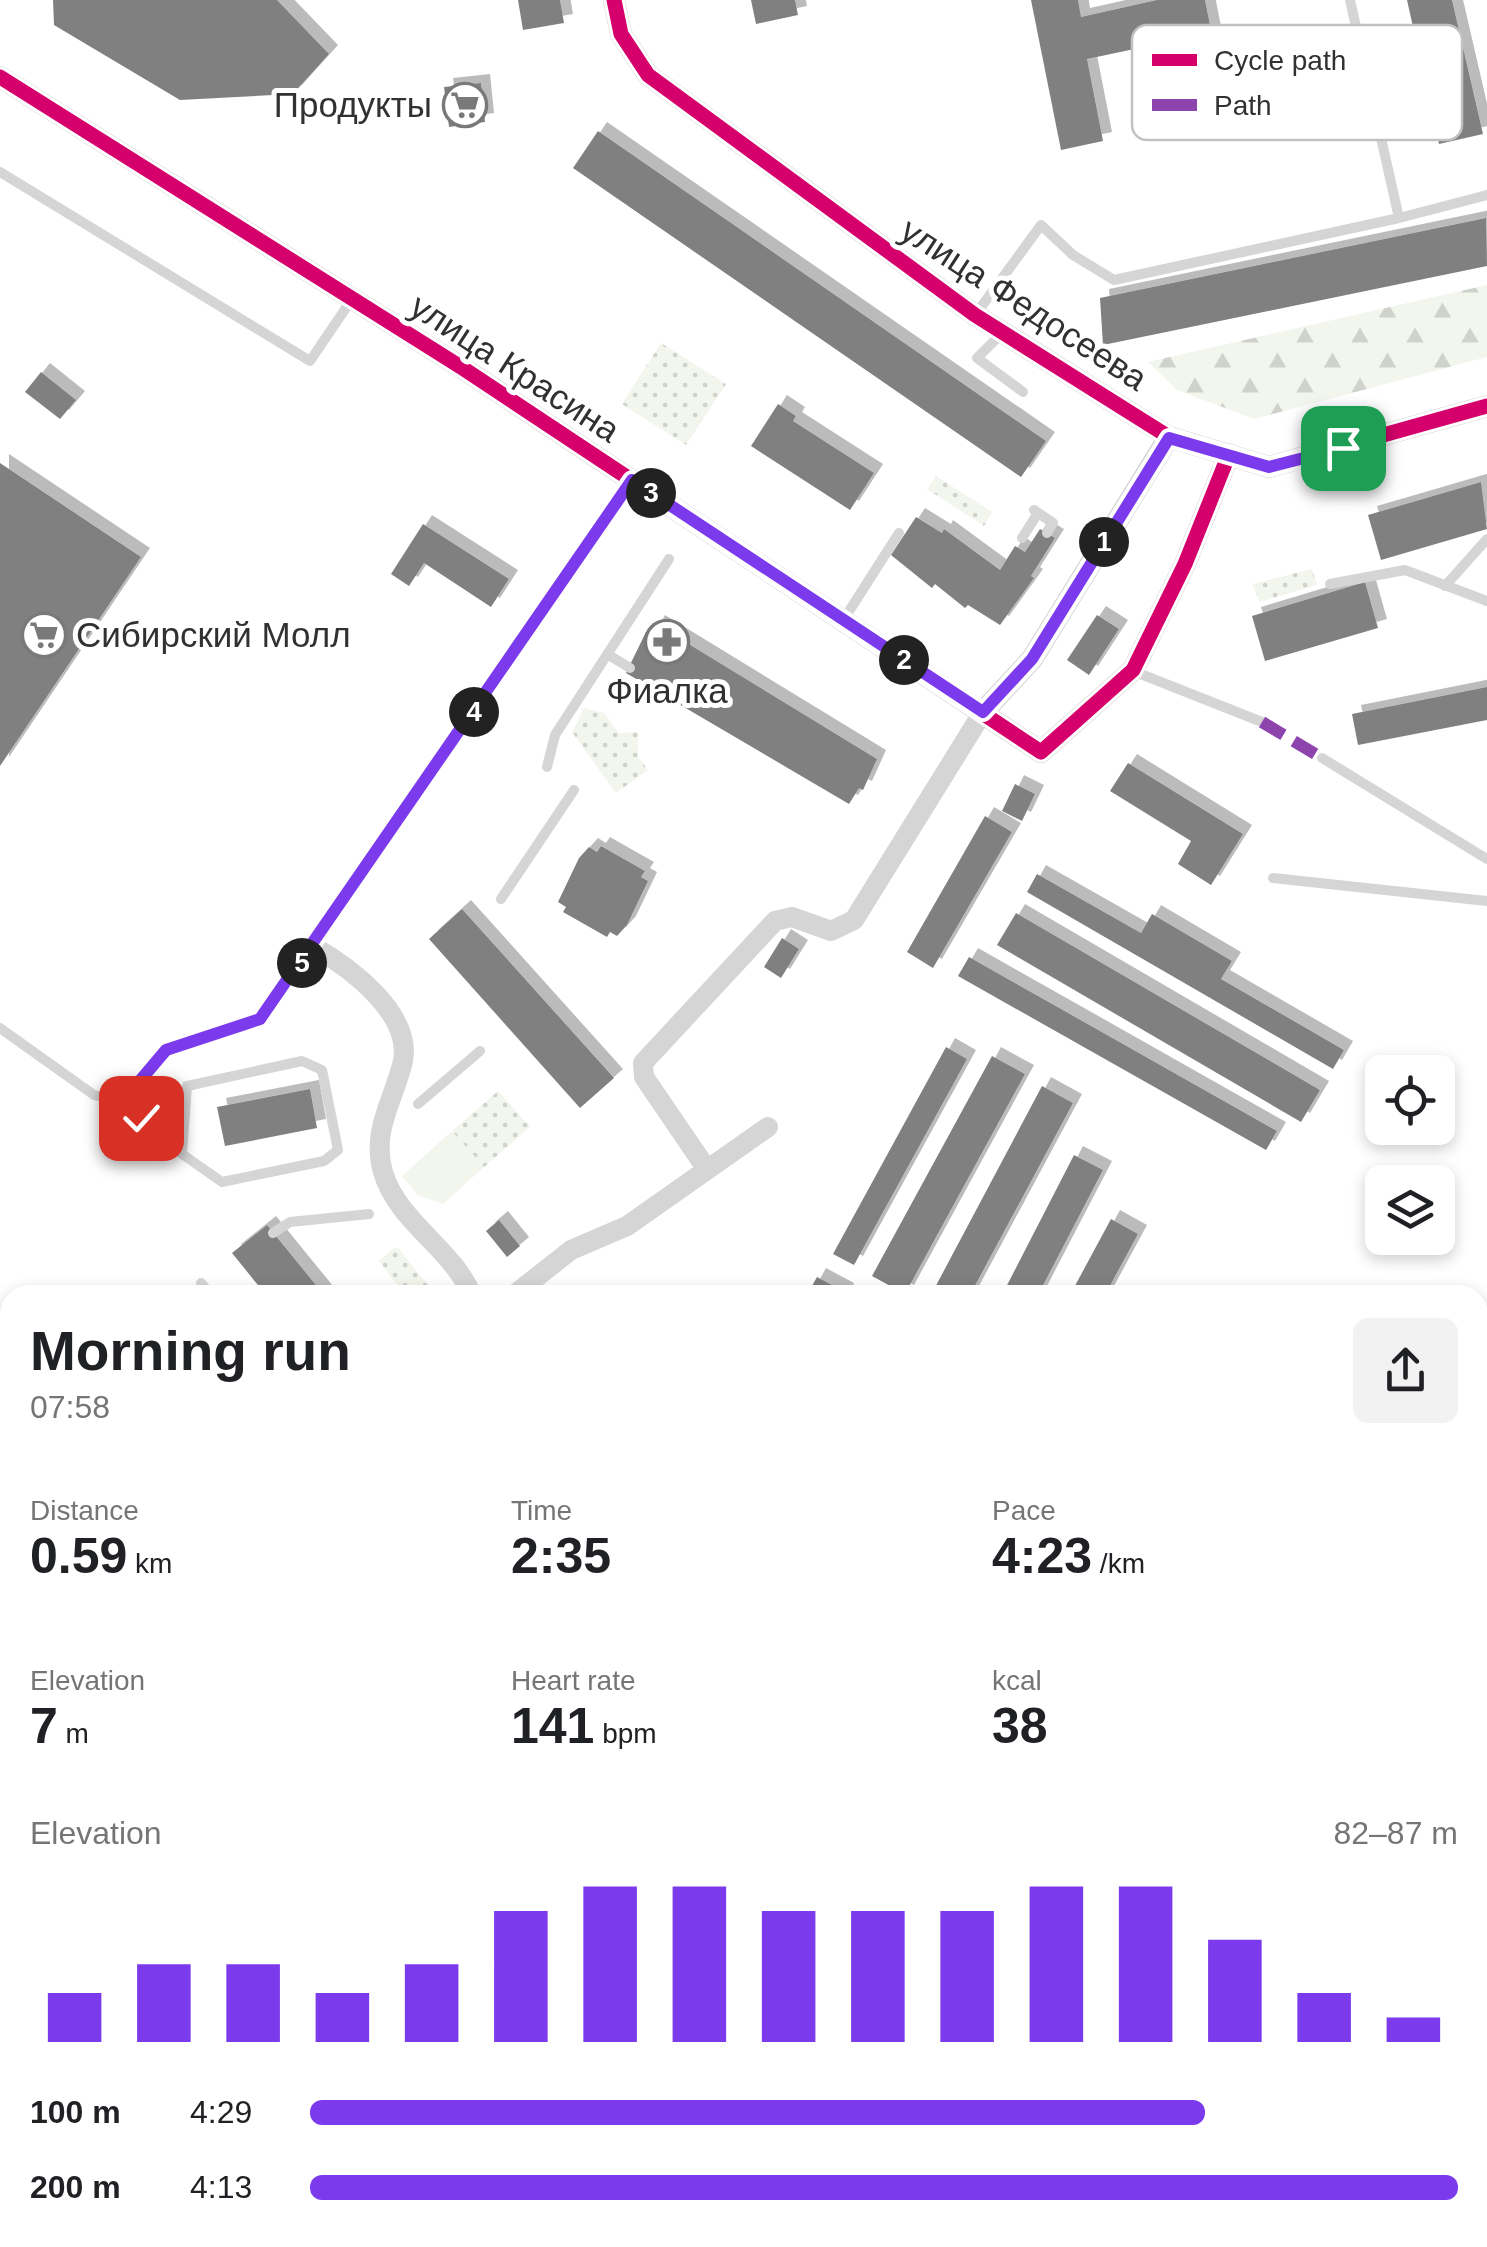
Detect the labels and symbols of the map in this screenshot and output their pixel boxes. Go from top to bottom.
legend [1132,25,1462,140]
text: Cycle path [1214,45,1346,76]
supermarket icon: Продукты [442,82,488,128]
place label: Продукты [274,85,432,124]
text: Path [1214,90,1272,121]
street label: улица Федосеева [894,210,1155,398]
street label: улица Красина [404,286,627,450]
pin [1301,406,1386,491]
pin: 3 [626,468,676,518]
pin: 1 [1079,517,1129,567]
supermarket icon: Сибирский Молл [21,612,67,658]
place label: Сибирский Молл [76,615,351,654]
pharmacy icon: Фиалка [644,619,690,665]
pin: 2 [879,635,929,685]
place label: Фиалка [606,671,728,710]
pin: 4 [449,687,499,737]
pin: 5 [277,938,327,988]
pin [99,1076,184,1161]

